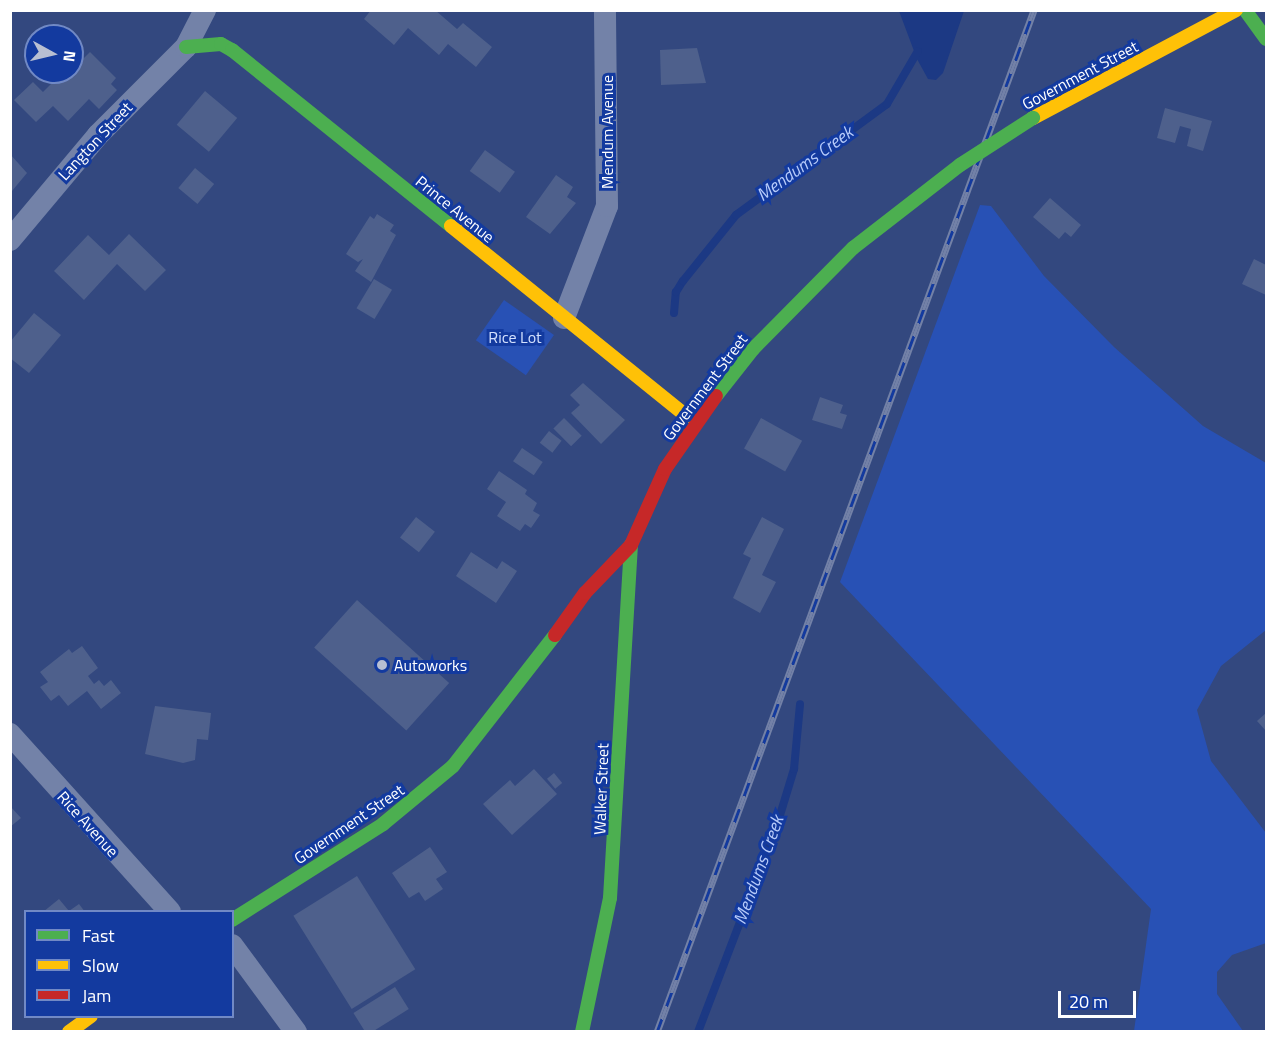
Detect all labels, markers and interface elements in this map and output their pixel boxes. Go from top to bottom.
north arrow [24,24,84,84]
street label: Government Street [1019,36,1141,114]
text: N [57,49,82,63]
street label: Mendum Avenue [597,75,617,189]
street label: Langton Street [54,98,136,184]
water label: Mendums Creek [753,122,857,206]
street label: Prince Avenue [412,171,498,247]
park label: Rice Lot [488,327,542,347]
street label: Government Street [659,330,751,444]
place label: Autoworks [394,655,467,675]
marker: Autoworks [375,658,389,672]
street label: Walker Street [590,743,612,835]
street label: Government Street [290,780,408,868]
street label: Rice Avenue [53,787,123,861]
water label: Mendums Creek [729,813,789,927]
legend [24,910,234,1018]
text: Fast [82,922,115,949]
text: Slow [82,952,119,979]
scale bar [1061,979,1139,1017]
text: Jam [82,982,111,1009]
text: 20 m [1069,988,1108,1015]

